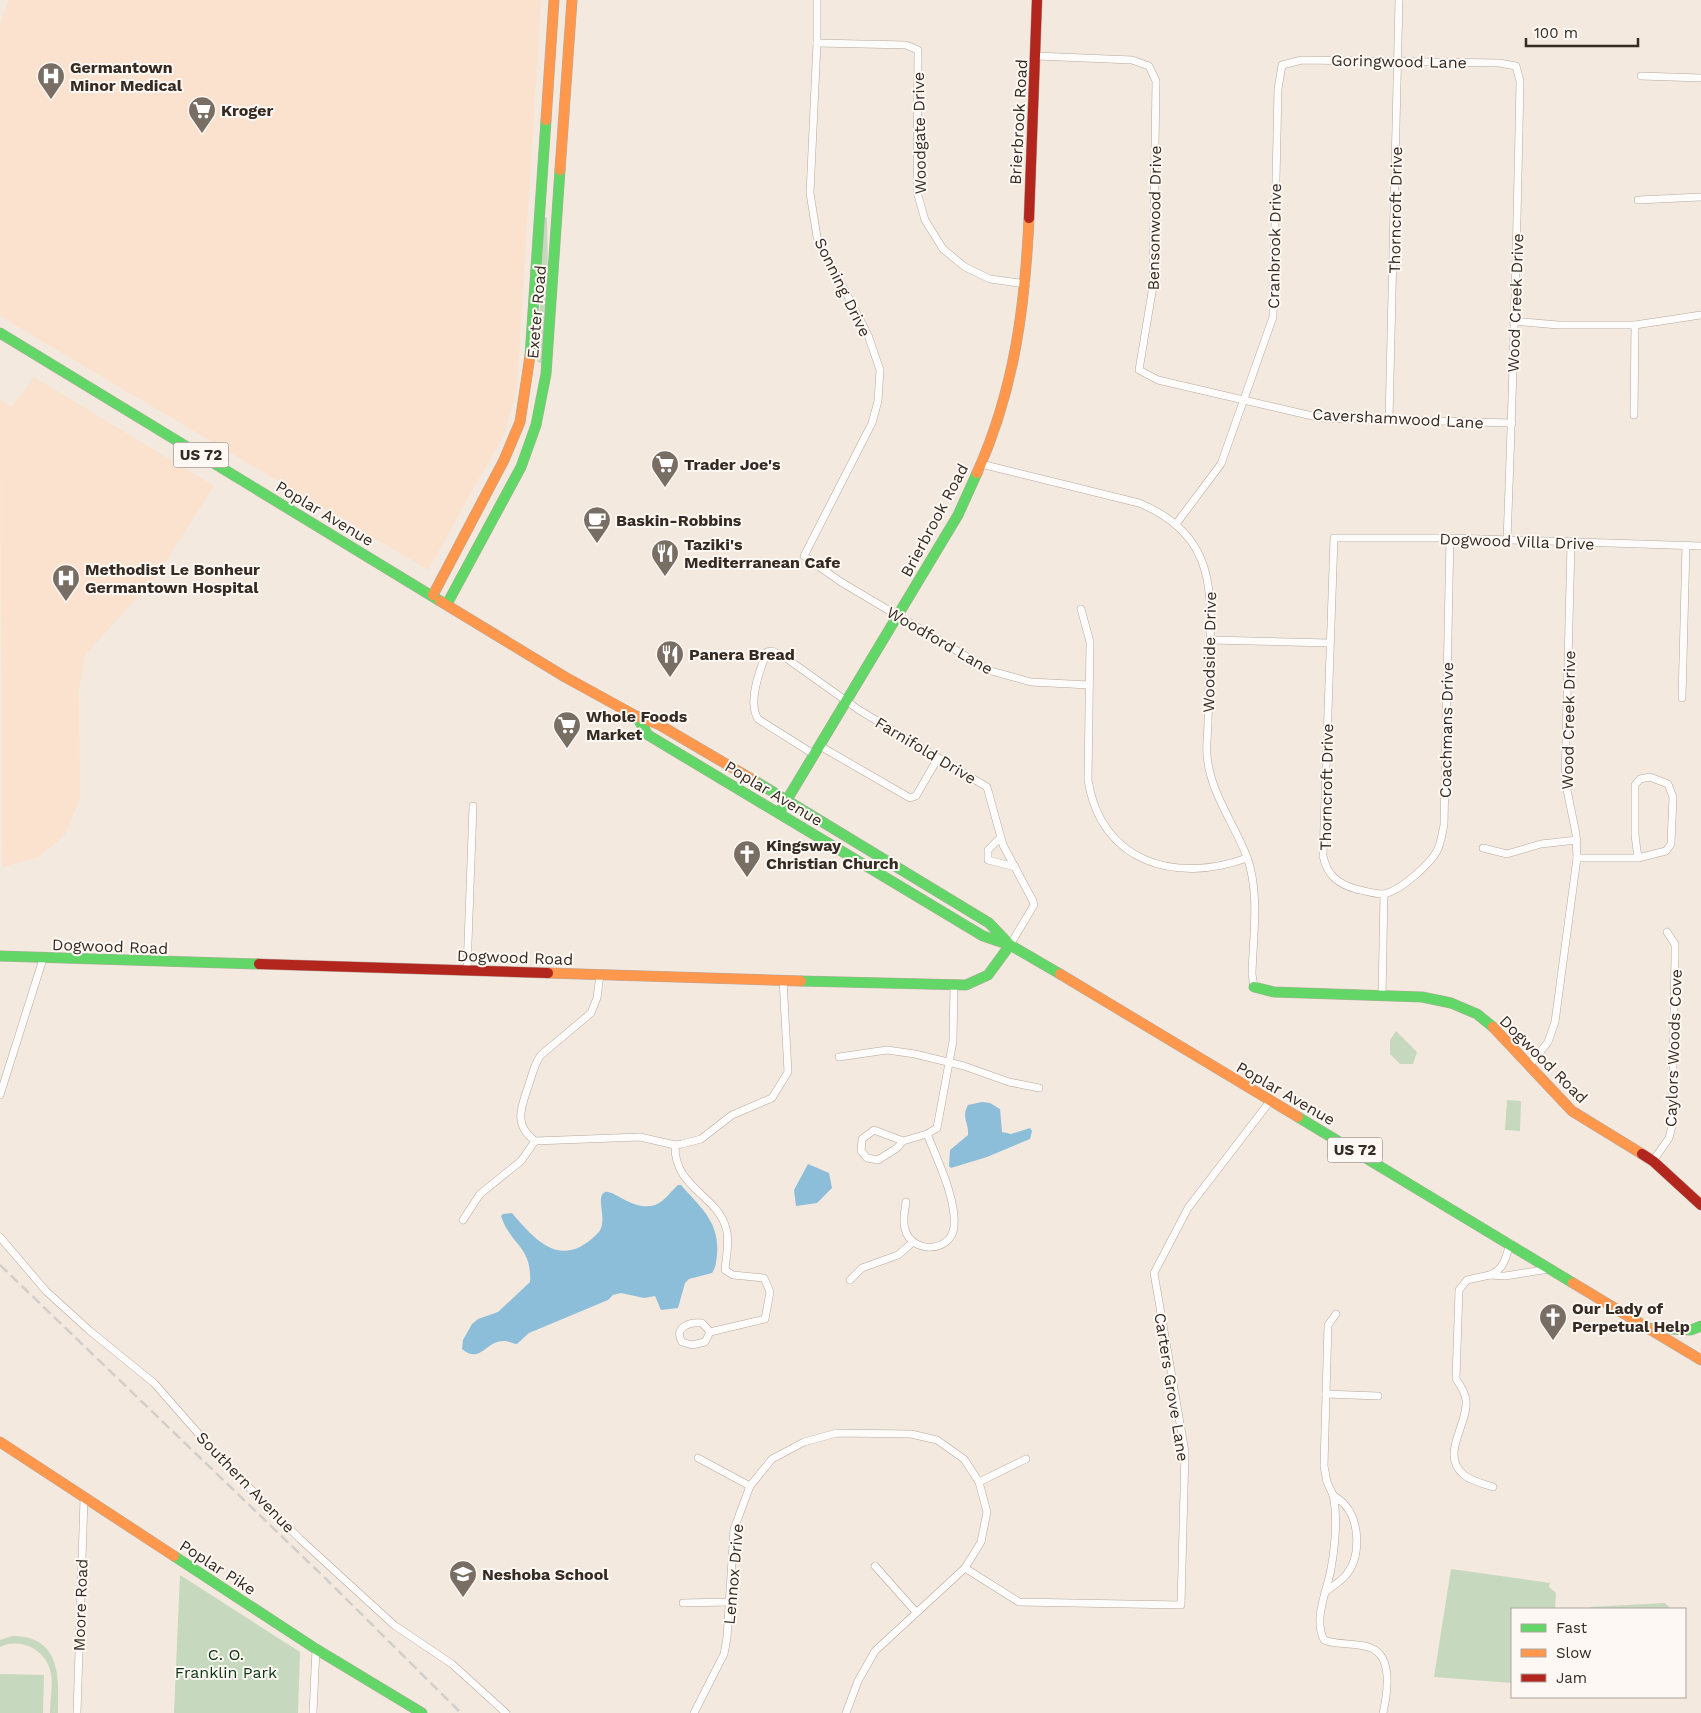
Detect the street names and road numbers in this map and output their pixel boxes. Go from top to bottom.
street label: Goringwood Lane [1331,51,1467,72]
street label: Brierbrook Road [1006,59,1031,185]
street label: Woodgate Drive [909,72,930,194]
street label: Bensonwood Drive [1144,145,1165,291]
street label: Thorncroft Drive [1385,146,1406,274]
street label: Cranbrook Drive [1264,183,1285,309]
street label: Wood Creek Drive [1504,233,1527,373]
street label: Sonning Drive [810,235,875,340]
street label: Exeter Road [523,264,550,360]
street label: Cavershamwood Lane [1312,405,1484,432]
road number: US 72 [174,442,228,468]
street label: Brierbrook Road [897,460,972,580]
street label: Poplar Avenue [272,477,377,550]
street label: Dogwood Villa Drive [1439,529,1595,554]
street label: Woodside Drive [1199,591,1220,713]
street label: Woodford Lane [883,602,996,678]
street label: Wood Creek Drive [1558,650,1579,790]
street label: Coachmans Drive [1436,662,1457,798]
street label: Farnifold Drive [872,713,980,788]
street label: Thorncroft Drive [1316,723,1337,851]
street label: Poplar Avenue [721,757,826,830]
street label: Dogwood Road [52,935,168,958]
street label: Dogwood Road [457,946,573,969]
street label: Caylors Woods Cove [1661,969,1686,1127]
street label: Dogwood Road [1496,1011,1592,1107]
street label: Poplar Avenue [1233,1058,1338,1129]
road number: US 72 [1328,1138,1382,1162]
street label: Carters Grove Lane [1150,1311,1193,1463]
street label: Southern Avenue [192,1428,299,1537]
street label: Lennox Drive [720,1523,747,1625]
street label: Poplar Pike [176,1536,259,1599]
street label: Moore Road [69,1558,92,1652]

